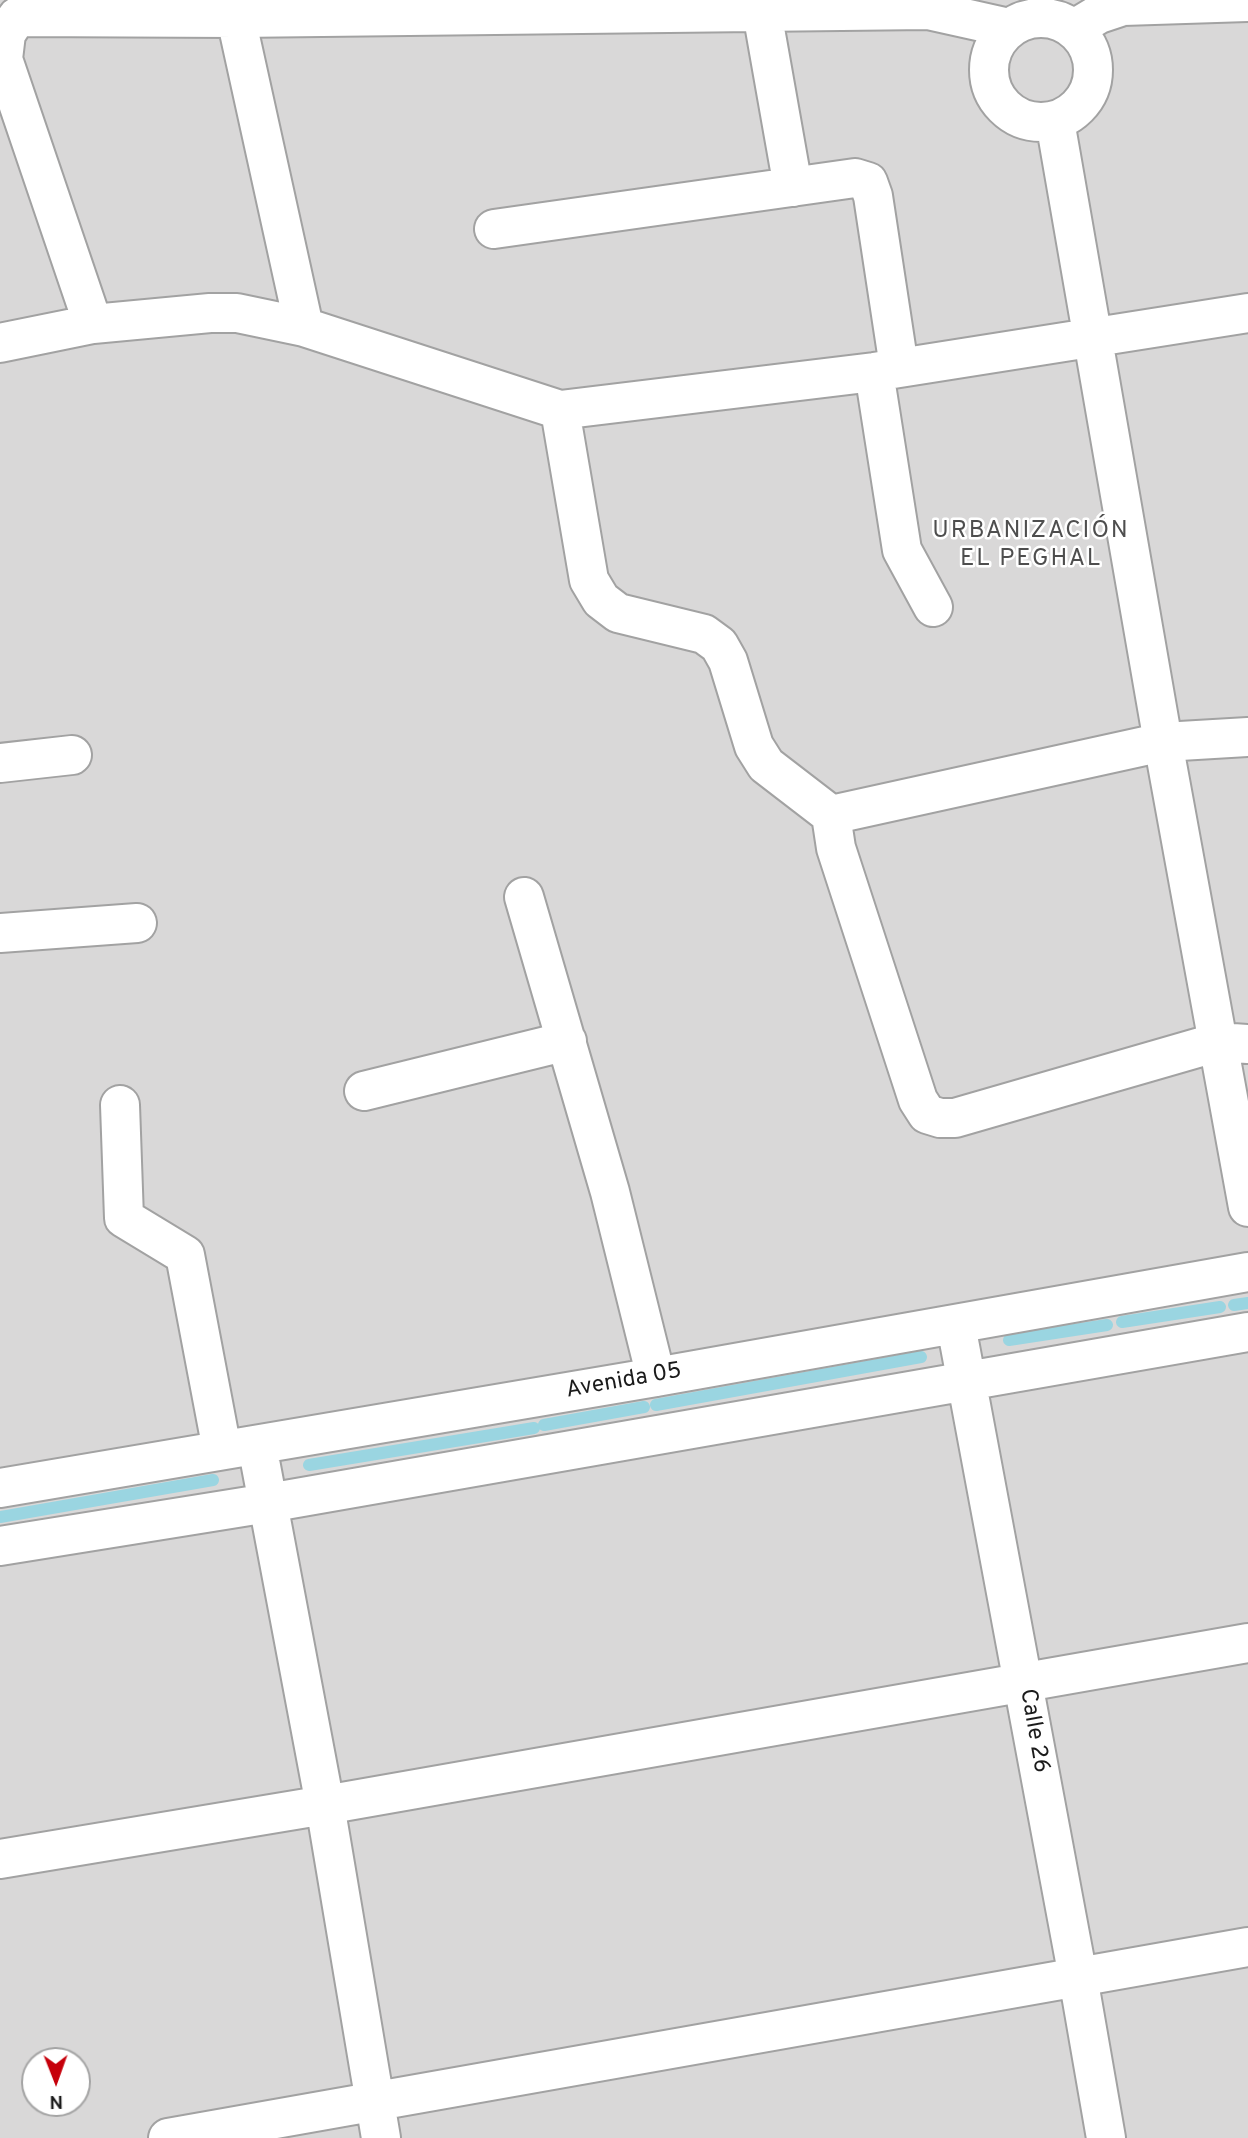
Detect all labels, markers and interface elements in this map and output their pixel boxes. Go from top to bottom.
district label: URBANIZACIÓN EL PEGHAL [934,518,1128,574]
street label: Avenida 05 [564,1358,684,1406]
street label: Calle 26 [1012,1687,1054,1775]
north arrow [21,2047,91,2117]
text: N [49,2089,63,2113]

